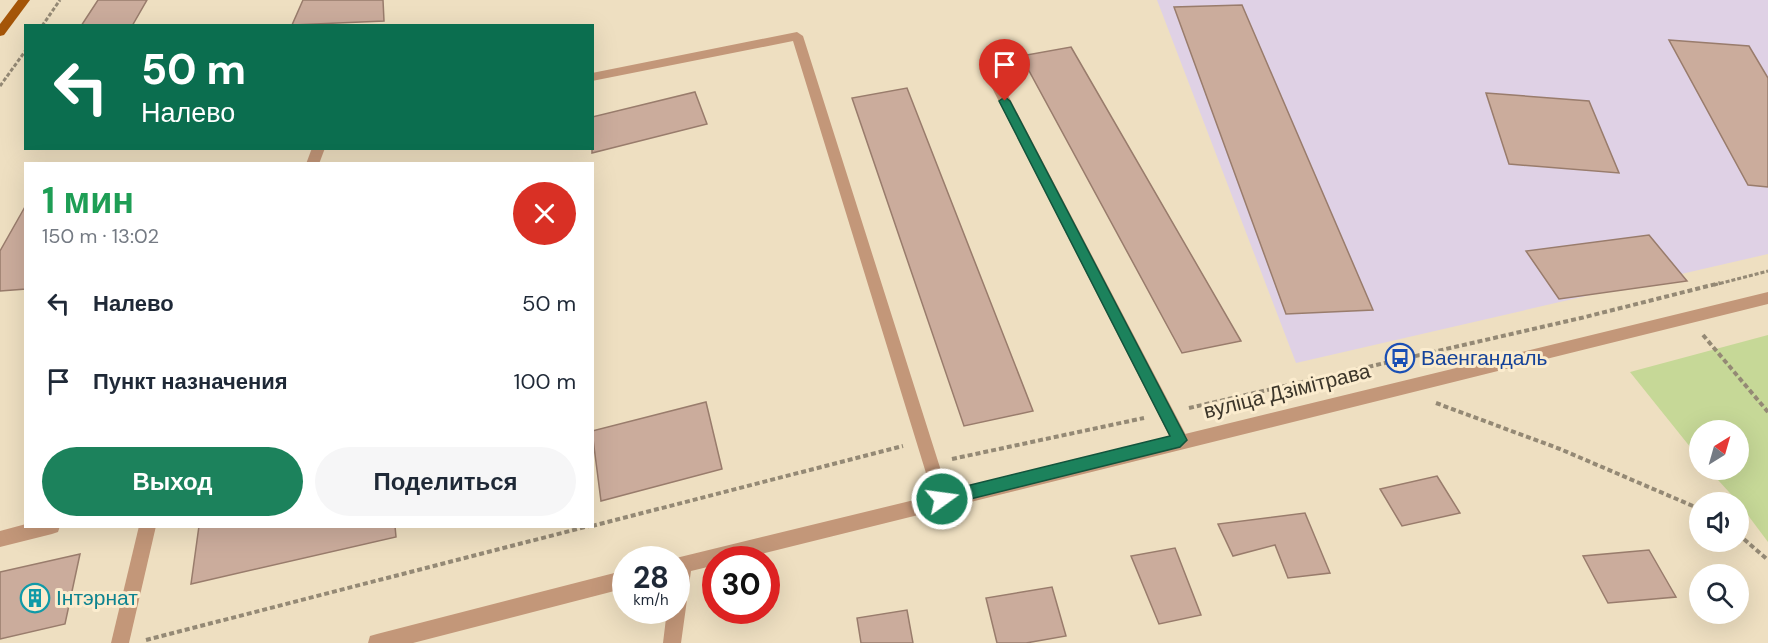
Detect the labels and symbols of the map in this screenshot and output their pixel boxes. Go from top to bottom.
pin [979,39,1030,101]
bus stop icon: Ваенгандаль [1384,342,1416,374]
place label: Ваенгандаль [1421,344,1548,372]
street label: вуліца Дзімітрава [1201,357,1374,425]
north arrow [1689,420,1749,480]
position arrow [910,467,974,531]
speed limit sign: 30 [702,546,780,624]
building icon: Інтэрнат [19,582,51,614]
place label: Інтэрнат [56,584,138,612]

